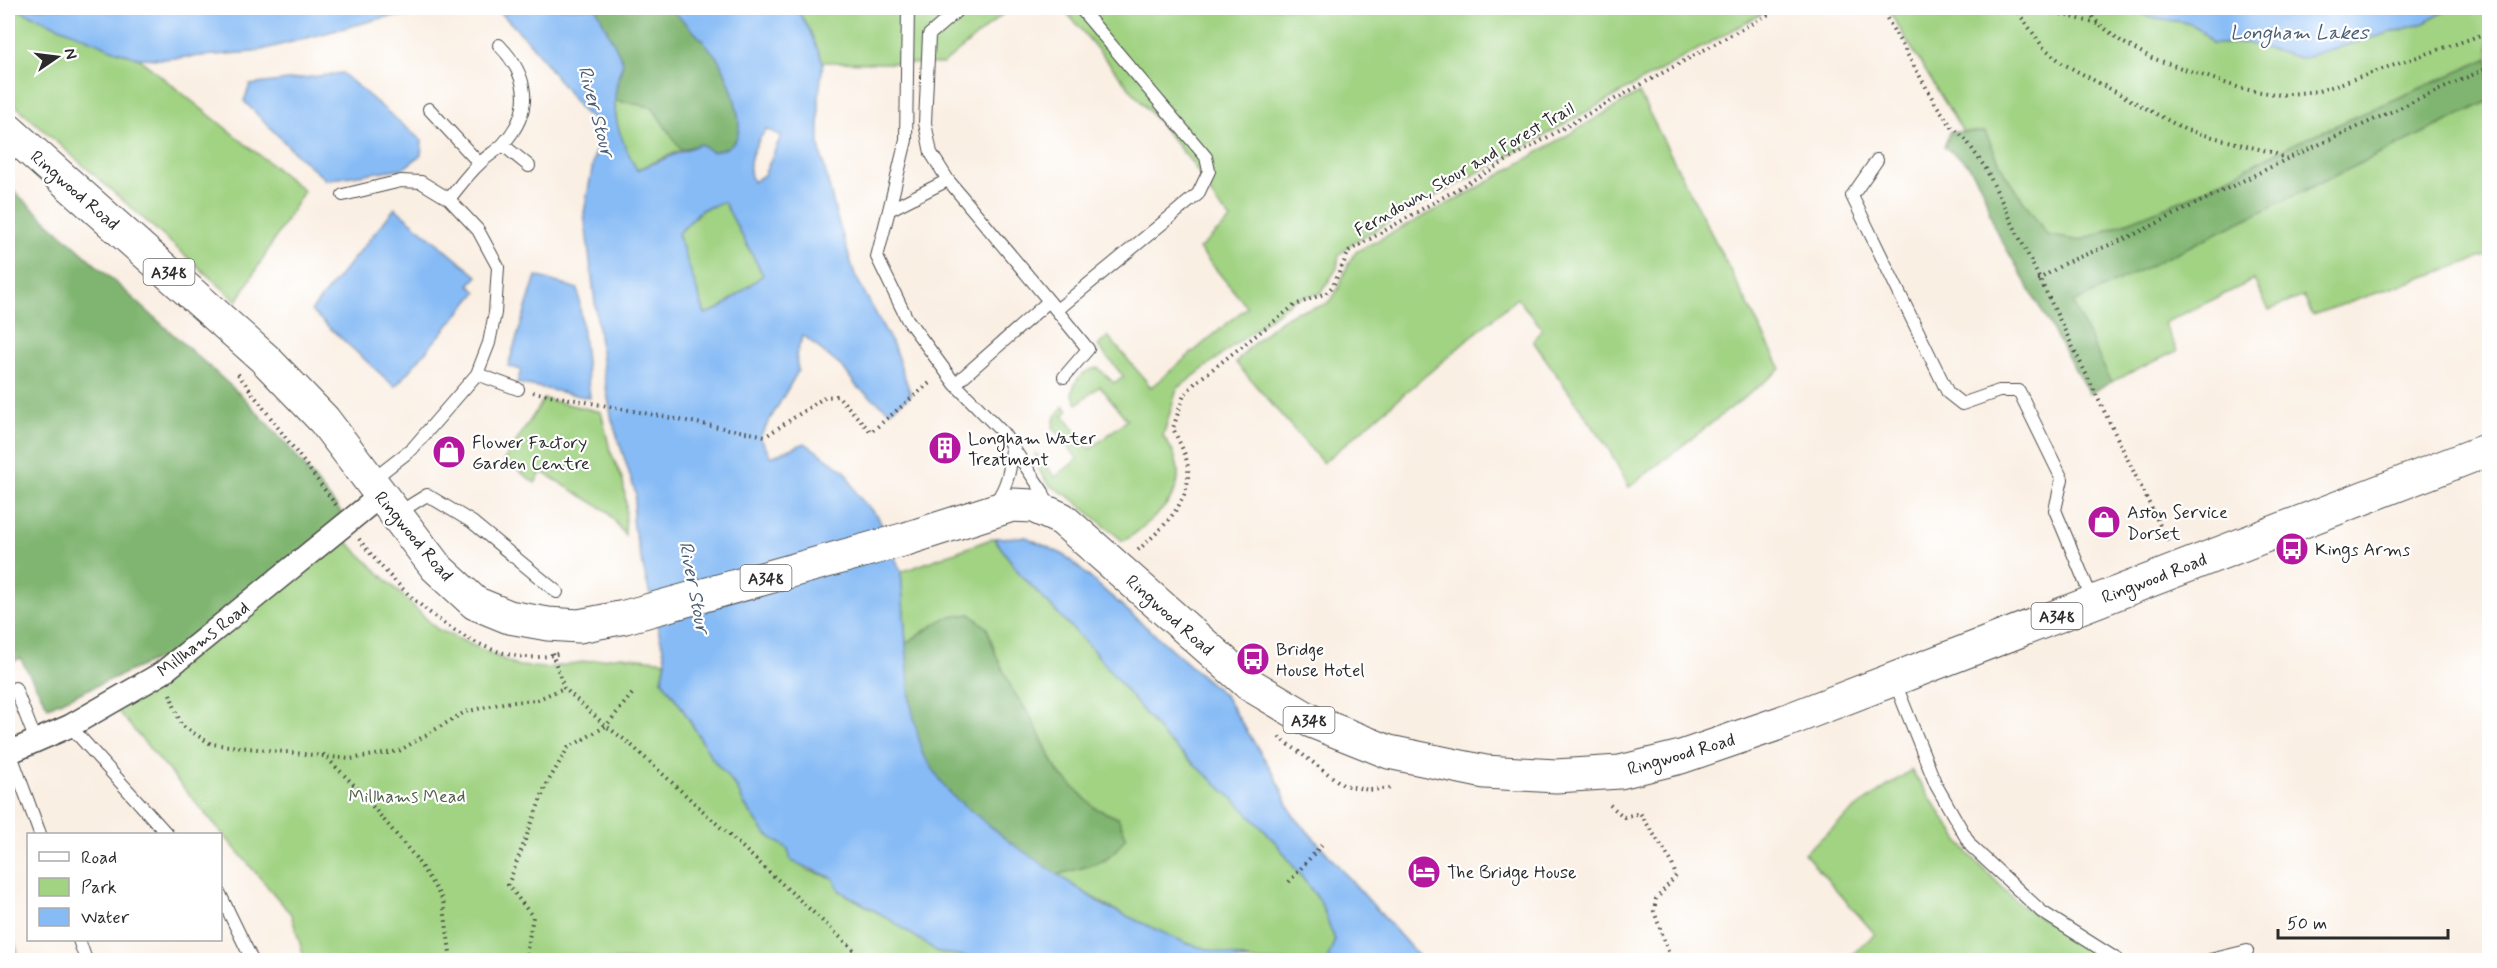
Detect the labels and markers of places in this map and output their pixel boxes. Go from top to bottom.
place label: Longham Water Treatment [968,427,1096,472]
building icon: Longham Water Treatment [927,430,963,466]
place label: Flower Factory Garden Centre [472,431,590,476]
shop icon: Flower Factory Garden Centre [431,434,467,470]
place label: Aston Service Dorset [2127,501,2228,546]
shop icon: Aston Service Dorset [2086,504,2122,540]
bus stop icon: Kings Arms [2274,531,2310,567]
place label: Kings Arms [2315,538,2410,563]
place label: Bridge House Hotel [1276,638,1365,683]
bus stop icon: Bridge House Hotel [1235,641,1271,677]
hotel icon: The Bridge House [1406,854,1442,890]
place label: The Bridge House [1447,861,1577,886]

